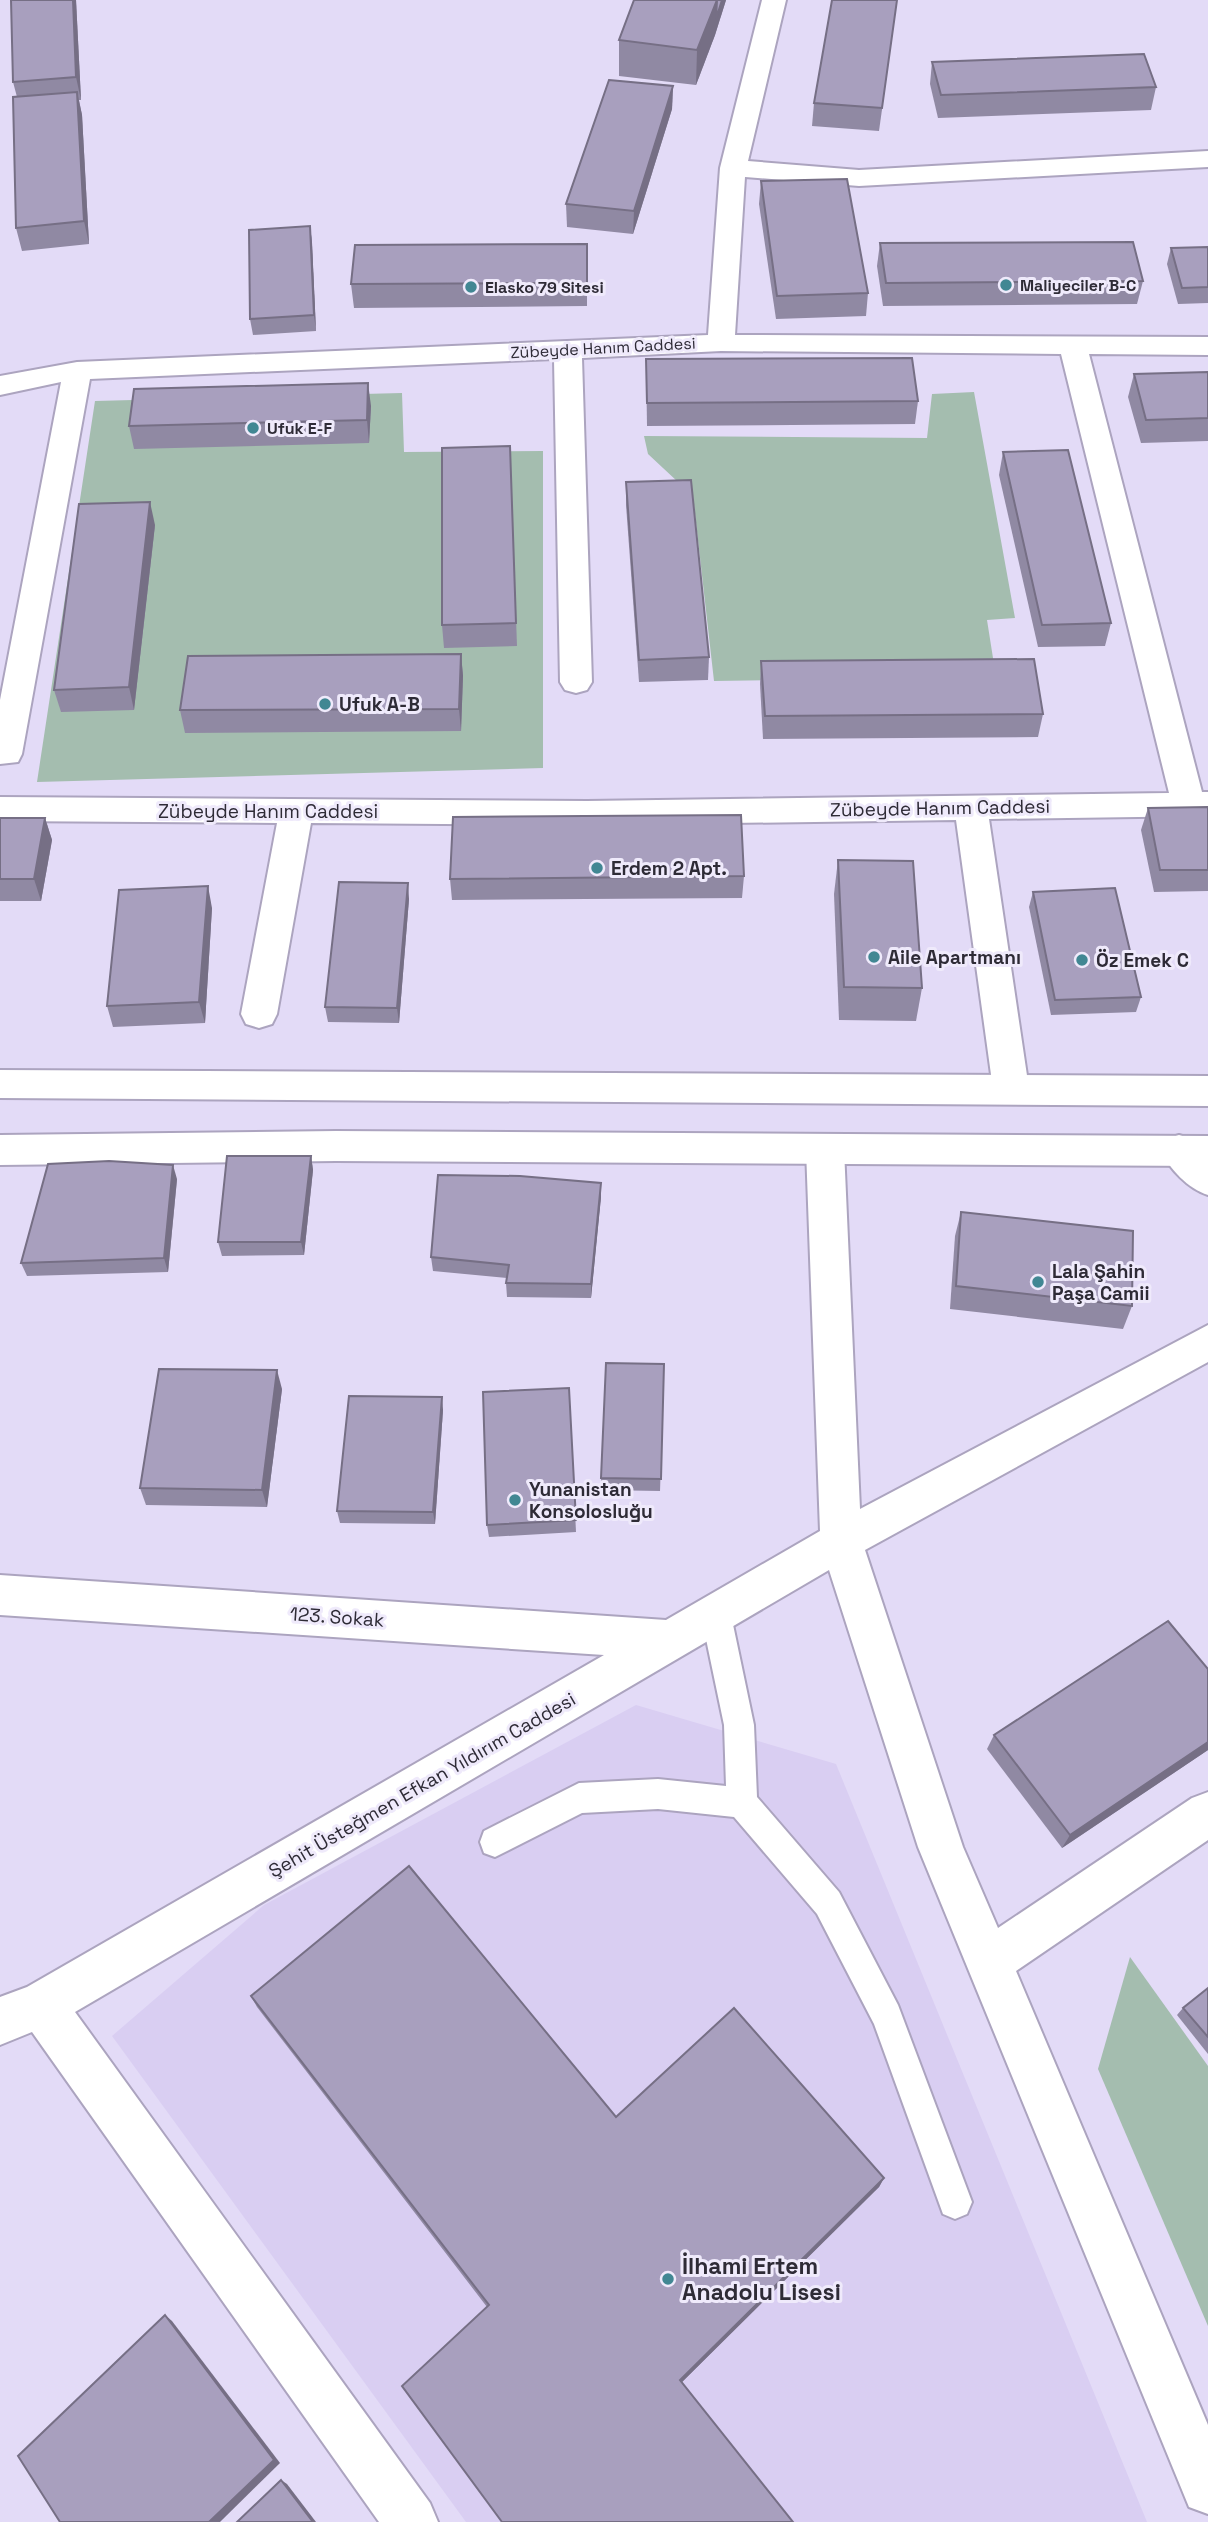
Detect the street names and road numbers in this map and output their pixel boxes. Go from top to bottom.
street label: Zübeyde Hanım Caddesi [510,333,696,363]
street label: Zübeyde Hanım Caddesi [830,794,1050,822]
street label: Zübeyde Hanım Caddesi [158,799,378,824]
street label: 123. Sokak [289,1601,385,1633]
street label: Şehit Üsteğmen Efkan Yıldırım Caddesi [264,1687,580,1883]

